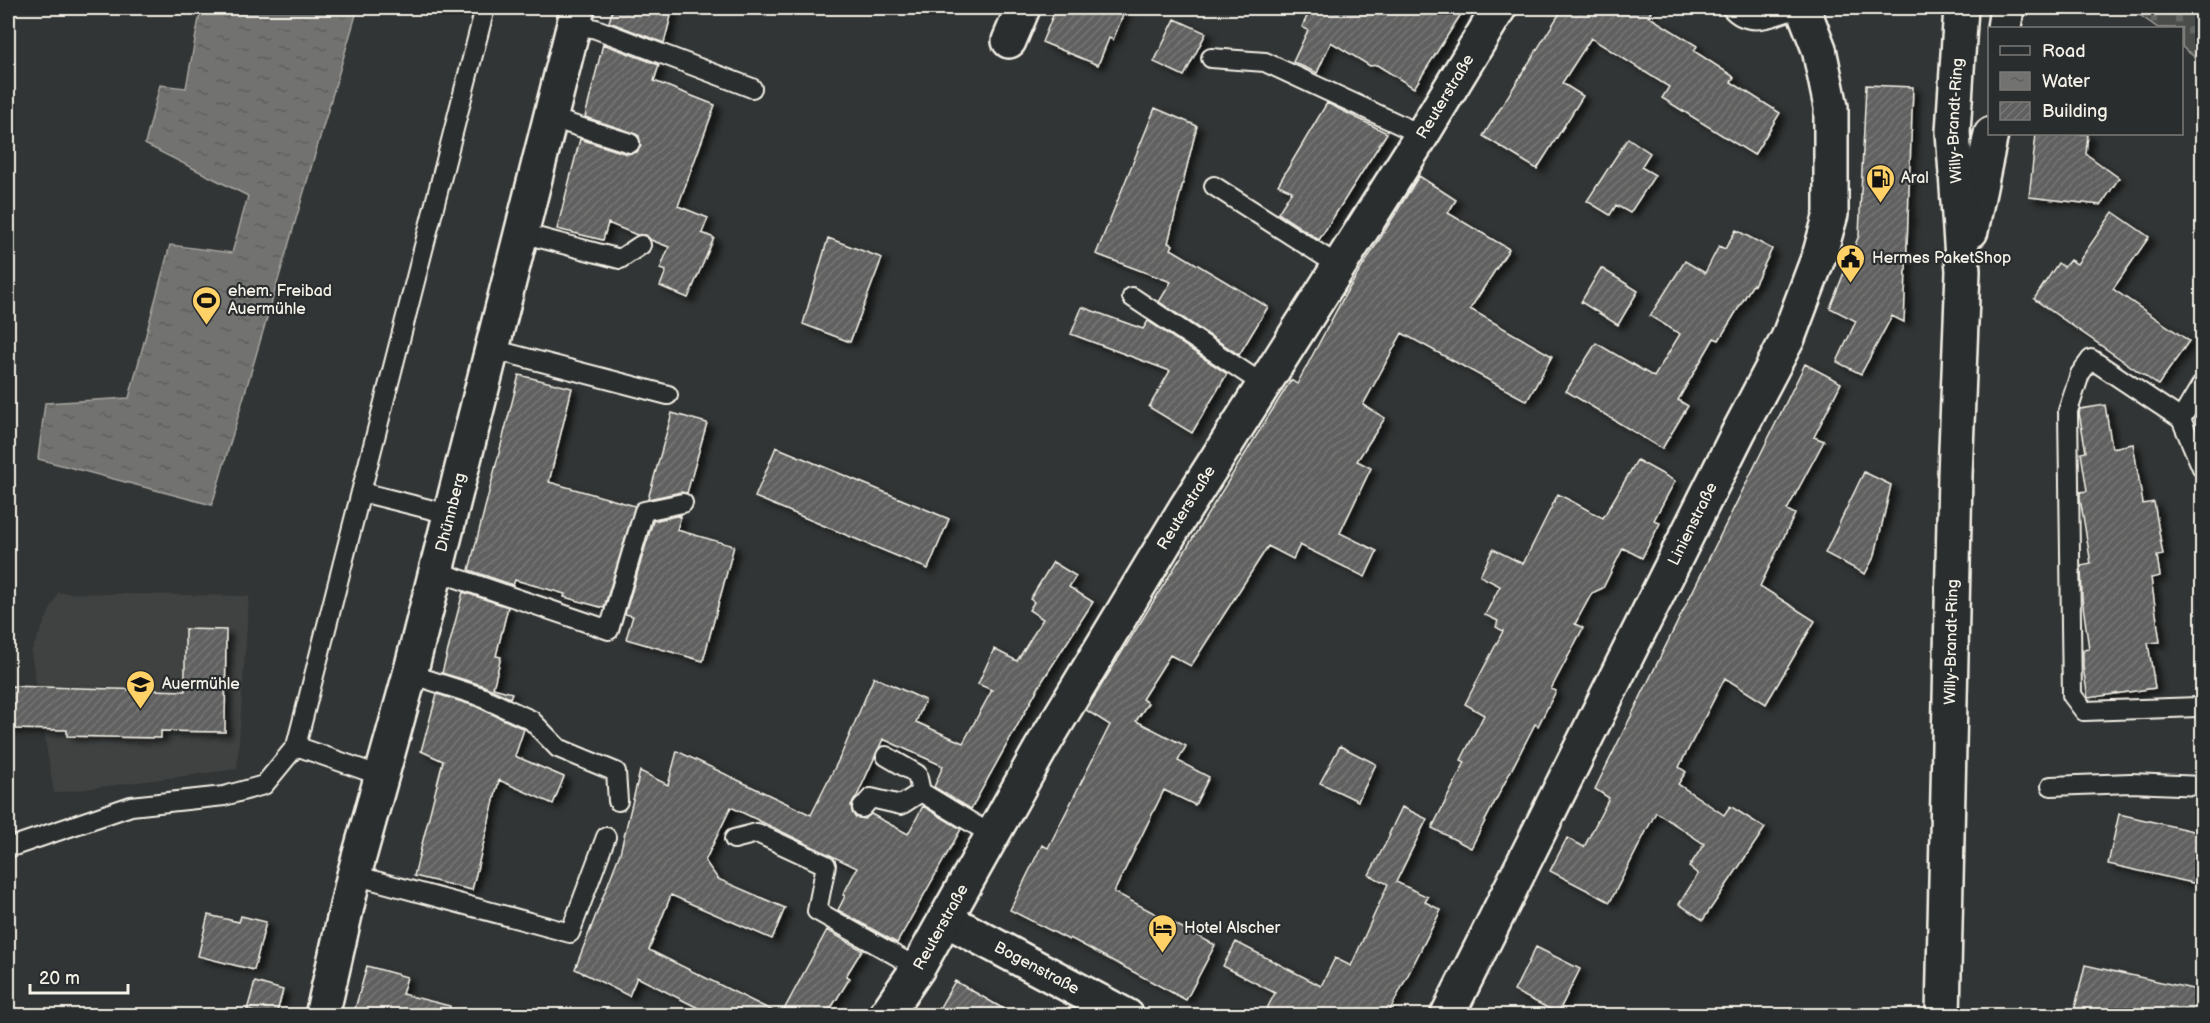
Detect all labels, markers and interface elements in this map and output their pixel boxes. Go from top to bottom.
legend [1988,27,2183,135]
text: Road [2042,41,2086,62]
street label: Reuterstraße [1412,50,1478,142]
street label: Willy-Brandt-Ring [1943,57,1967,184]
text: Water [2042,71,2090,92]
text: Building [2042,101,2108,122]
fuel station icon: Aral [1864,162,1896,204]
place label: Aral [1901,169,1929,188]
public building icon: Hermes PaketShop [1835,242,1867,284]
place label: Hermes PaketShop [1872,249,2011,268]
place label: ehem. Freibad Auermühle [228,282,332,319]
sports icon: ehem. Freibad Auermühle [191,284,223,326]
street label: Reuterstraße [1153,462,1220,553]
street label: Dhünnberg [432,471,470,554]
street label: Linienstraße [1664,479,1721,568]
street label: Willy-Brandt-Ring [1940,579,1962,705]
school or university icon: Auermühle [125,668,157,710]
place label: Auermühle [162,675,240,694]
street label: Reuterstraße [909,881,973,973]
hotel icon: Hotel Alscher [1147,912,1179,954]
place label: Hotel Alscher [1184,919,1281,938]
street label: Bogenstraße [991,938,1083,999]
scale bar [30,957,128,995]
text: 20 m [39,968,80,989]

